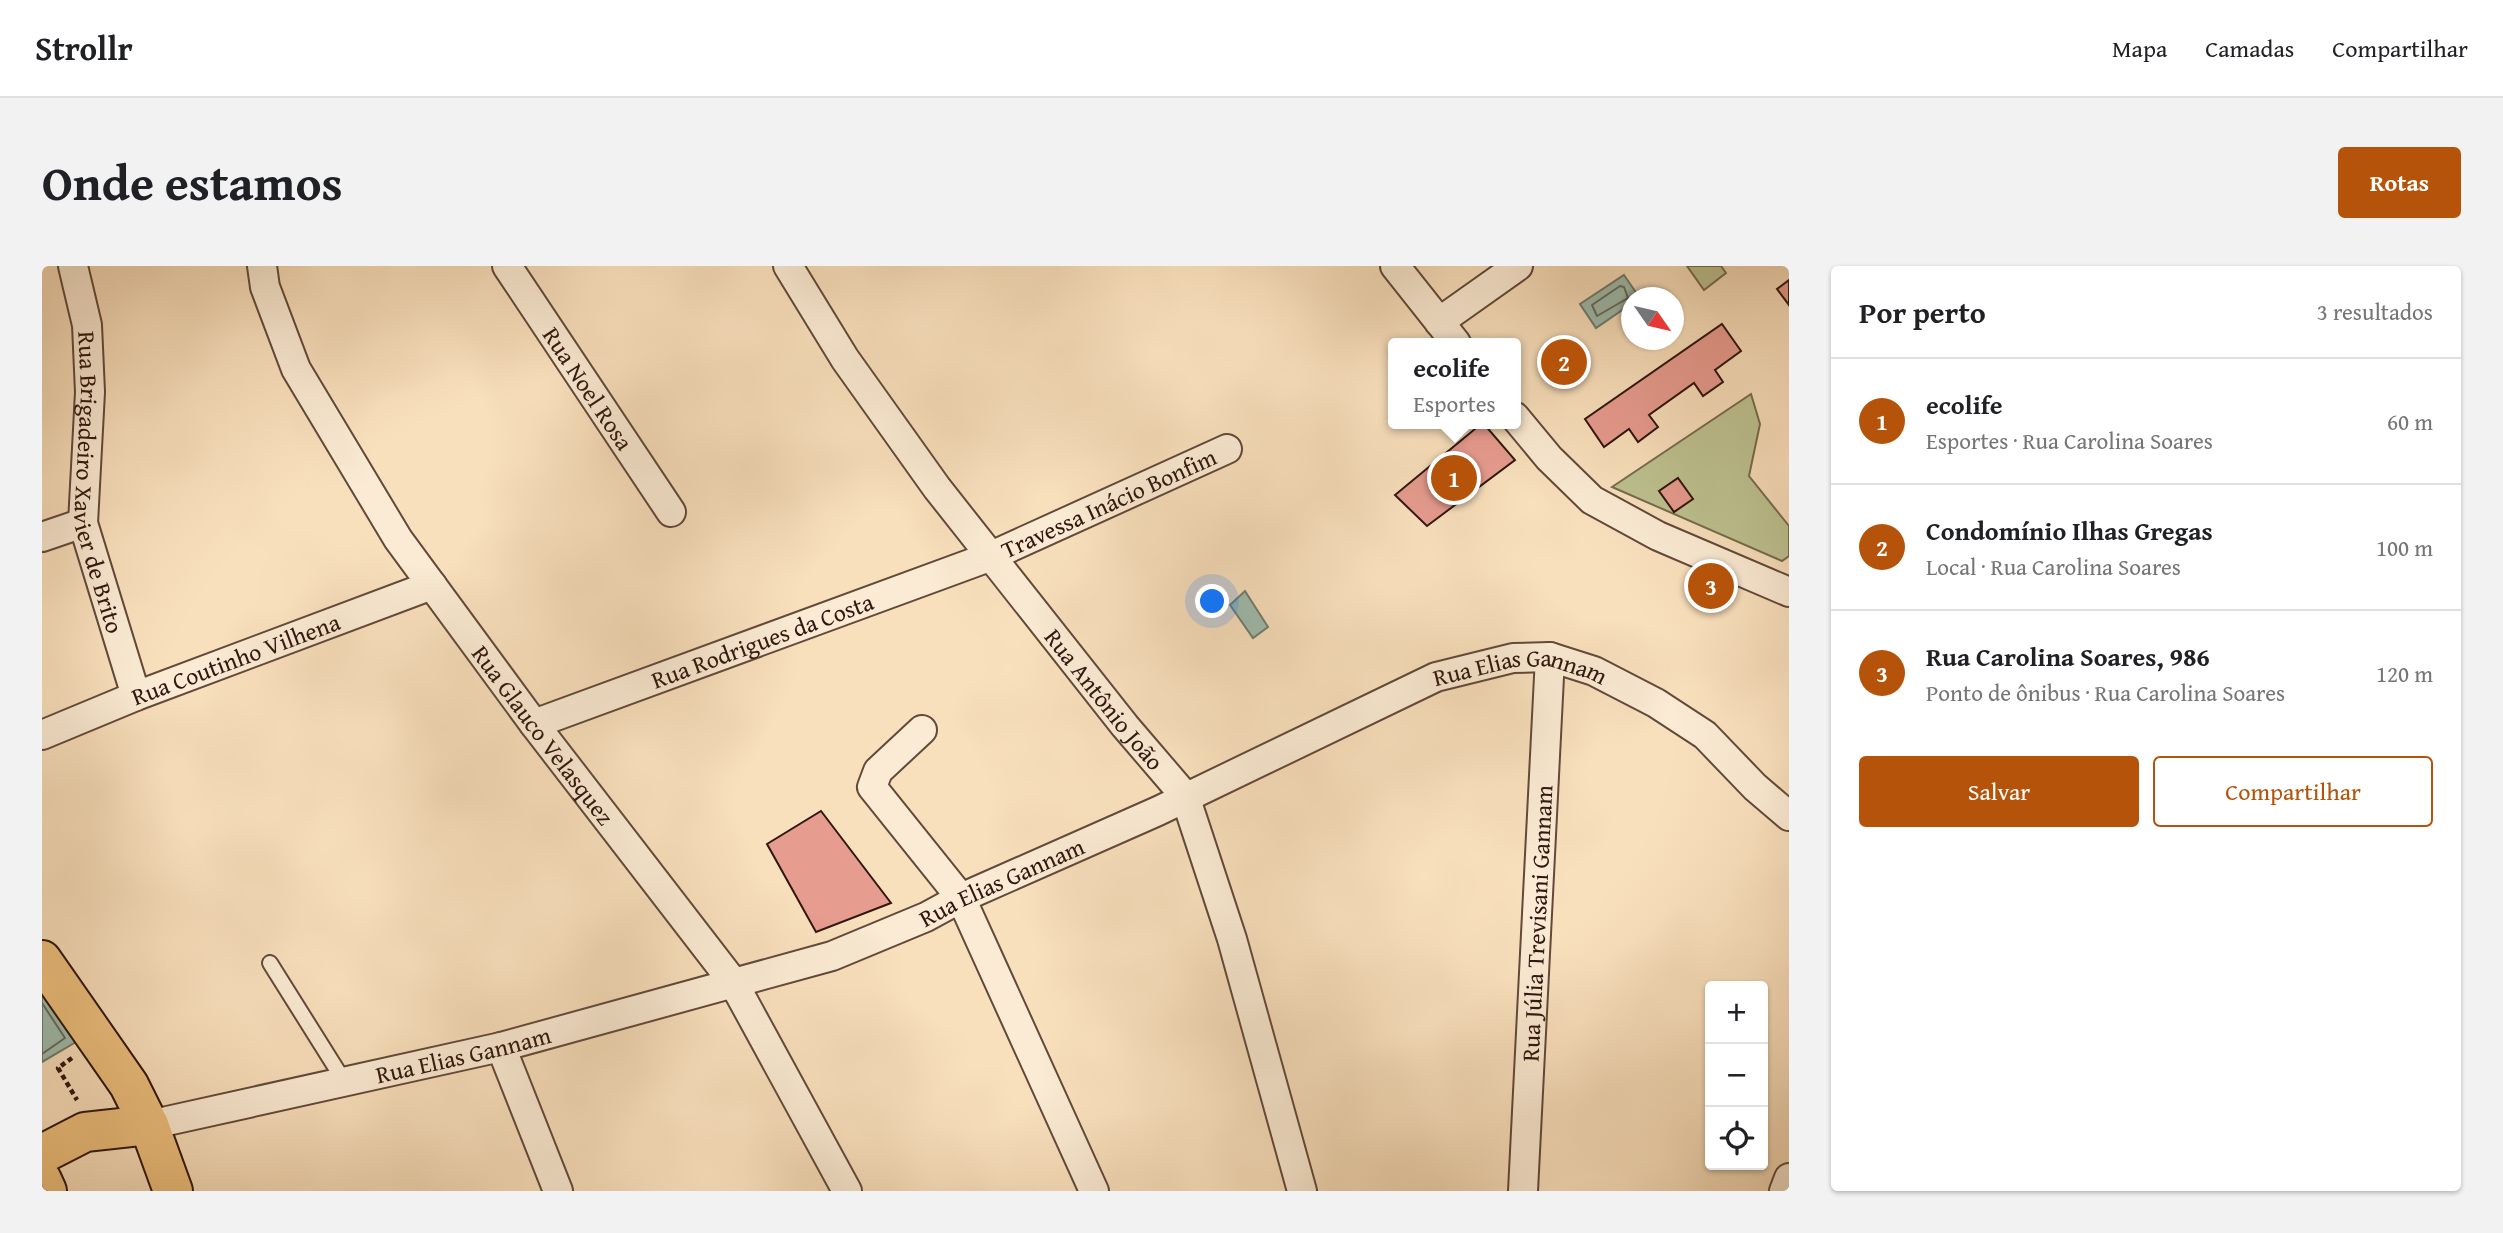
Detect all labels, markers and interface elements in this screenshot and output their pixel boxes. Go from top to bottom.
text: Strollr [35,24,133,72]
text: Mapa [2112,31,2167,66]
text: Camadas [2205,31,2294,66]
text: Compartilhar [2332,31,2468,66]
text: Onde estamos [42,146,343,218]
button: Rotas [2338,147,2461,218]
north arrow [1621,287,1684,350]
text: Por perto [1859,290,1986,334]
text: 3 resultados [2317,295,2433,328]
street label: Rua Noel Rosa [535,320,643,458]
street label: Rua Brigadeiro Xavier de Brito [65,330,133,637]
pin: 2 [1541,336,1587,388]
popup [1388,338,1521,429]
text: ecolife [1413,348,1490,387]
text: ecolife [1926,385,2003,424]
text: Esportes [1413,387,1496,420]
text: 1 [1876,405,1888,438]
text: 60 m [2387,405,2433,438]
text: Esportes · Rua Carolina Soares [1926,424,2213,457]
street label: Travessa Inácio Bonfim [995,438,1222,567]
pin: 1 [1431,452,1477,504]
text: Condomínio Ilhas Gregas [1926,511,2213,550]
text: 2 [1876,531,1888,564]
text: 100 m [2376,531,2433,564]
text: Local · Rua Carolina Soares [1926,550,2181,583]
pin: 3 [1688,560,1734,612]
street label: Rua Rodrigues da Costa [646,583,879,697]
your location [1195,584,1229,618]
street label: Rua Coutinho Vilhena [126,603,345,714]
street label: Rua Antônio João [1037,621,1173,778]
text: Rua Carolina Soares, 986 [1926,637,2210,676]
street label: Rua Glauco Velasquez [464,638,623,832]
text: Rua Elias Gannam [1429,639,1614,695]
text: 3 [1876,657,1888,690]
text: 120 m [2376,657,2433,690]
street label: Rua Elias Gannam [1430,669,1608,697]
text: Ponto de ônibus · Rua Carolina Soares [1926,676,2285,709]
button: Salvar [1859,756,2139,827]
button: Compartilhar [2153,756,2433,827]
street label: Rua Júlia Trevisani Gannam [1512,784,1561,1063]
street label: Rua Elias Gannam [912,828,1090,935]
map controls [1705,981,1768,1170]
button: + [1705,981,1768,1044]
street label: Rua Elias Gannam [372,1017,555,1092]
button: − [1705,1044,1768,1107]
button: locate [1705,1107,1768,1170]

